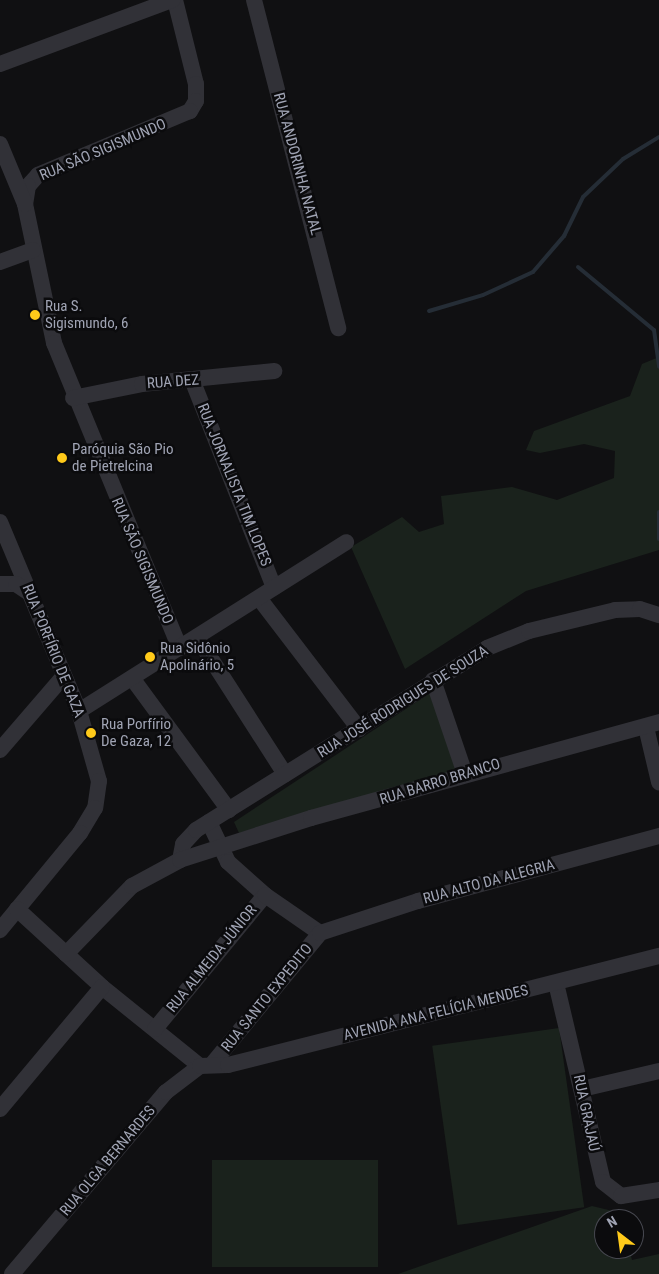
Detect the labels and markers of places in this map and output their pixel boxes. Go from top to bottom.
place label: Rua S. Sigismundo, 6 [45,297,128,332]
marker: Rua S. Sigismundo, 6 [29,309,41,321]
place label: Paróquia São Pio de Pietrelcina [72,440,173,475]
marker: Paróquia São Pio de Pietrelcina [56,452,68,464]
place label: Rua Sidônio Apolinário, 5 [160,639,234,674]
marker: Rua Sidônio Apolinário, 5 [144,651,156,663]
place label: Rua Porfírio De Gaza, 12 [101,715,171,750]
marker: Rua Porfírio De Gaza, 12 [85,727,97,739]

